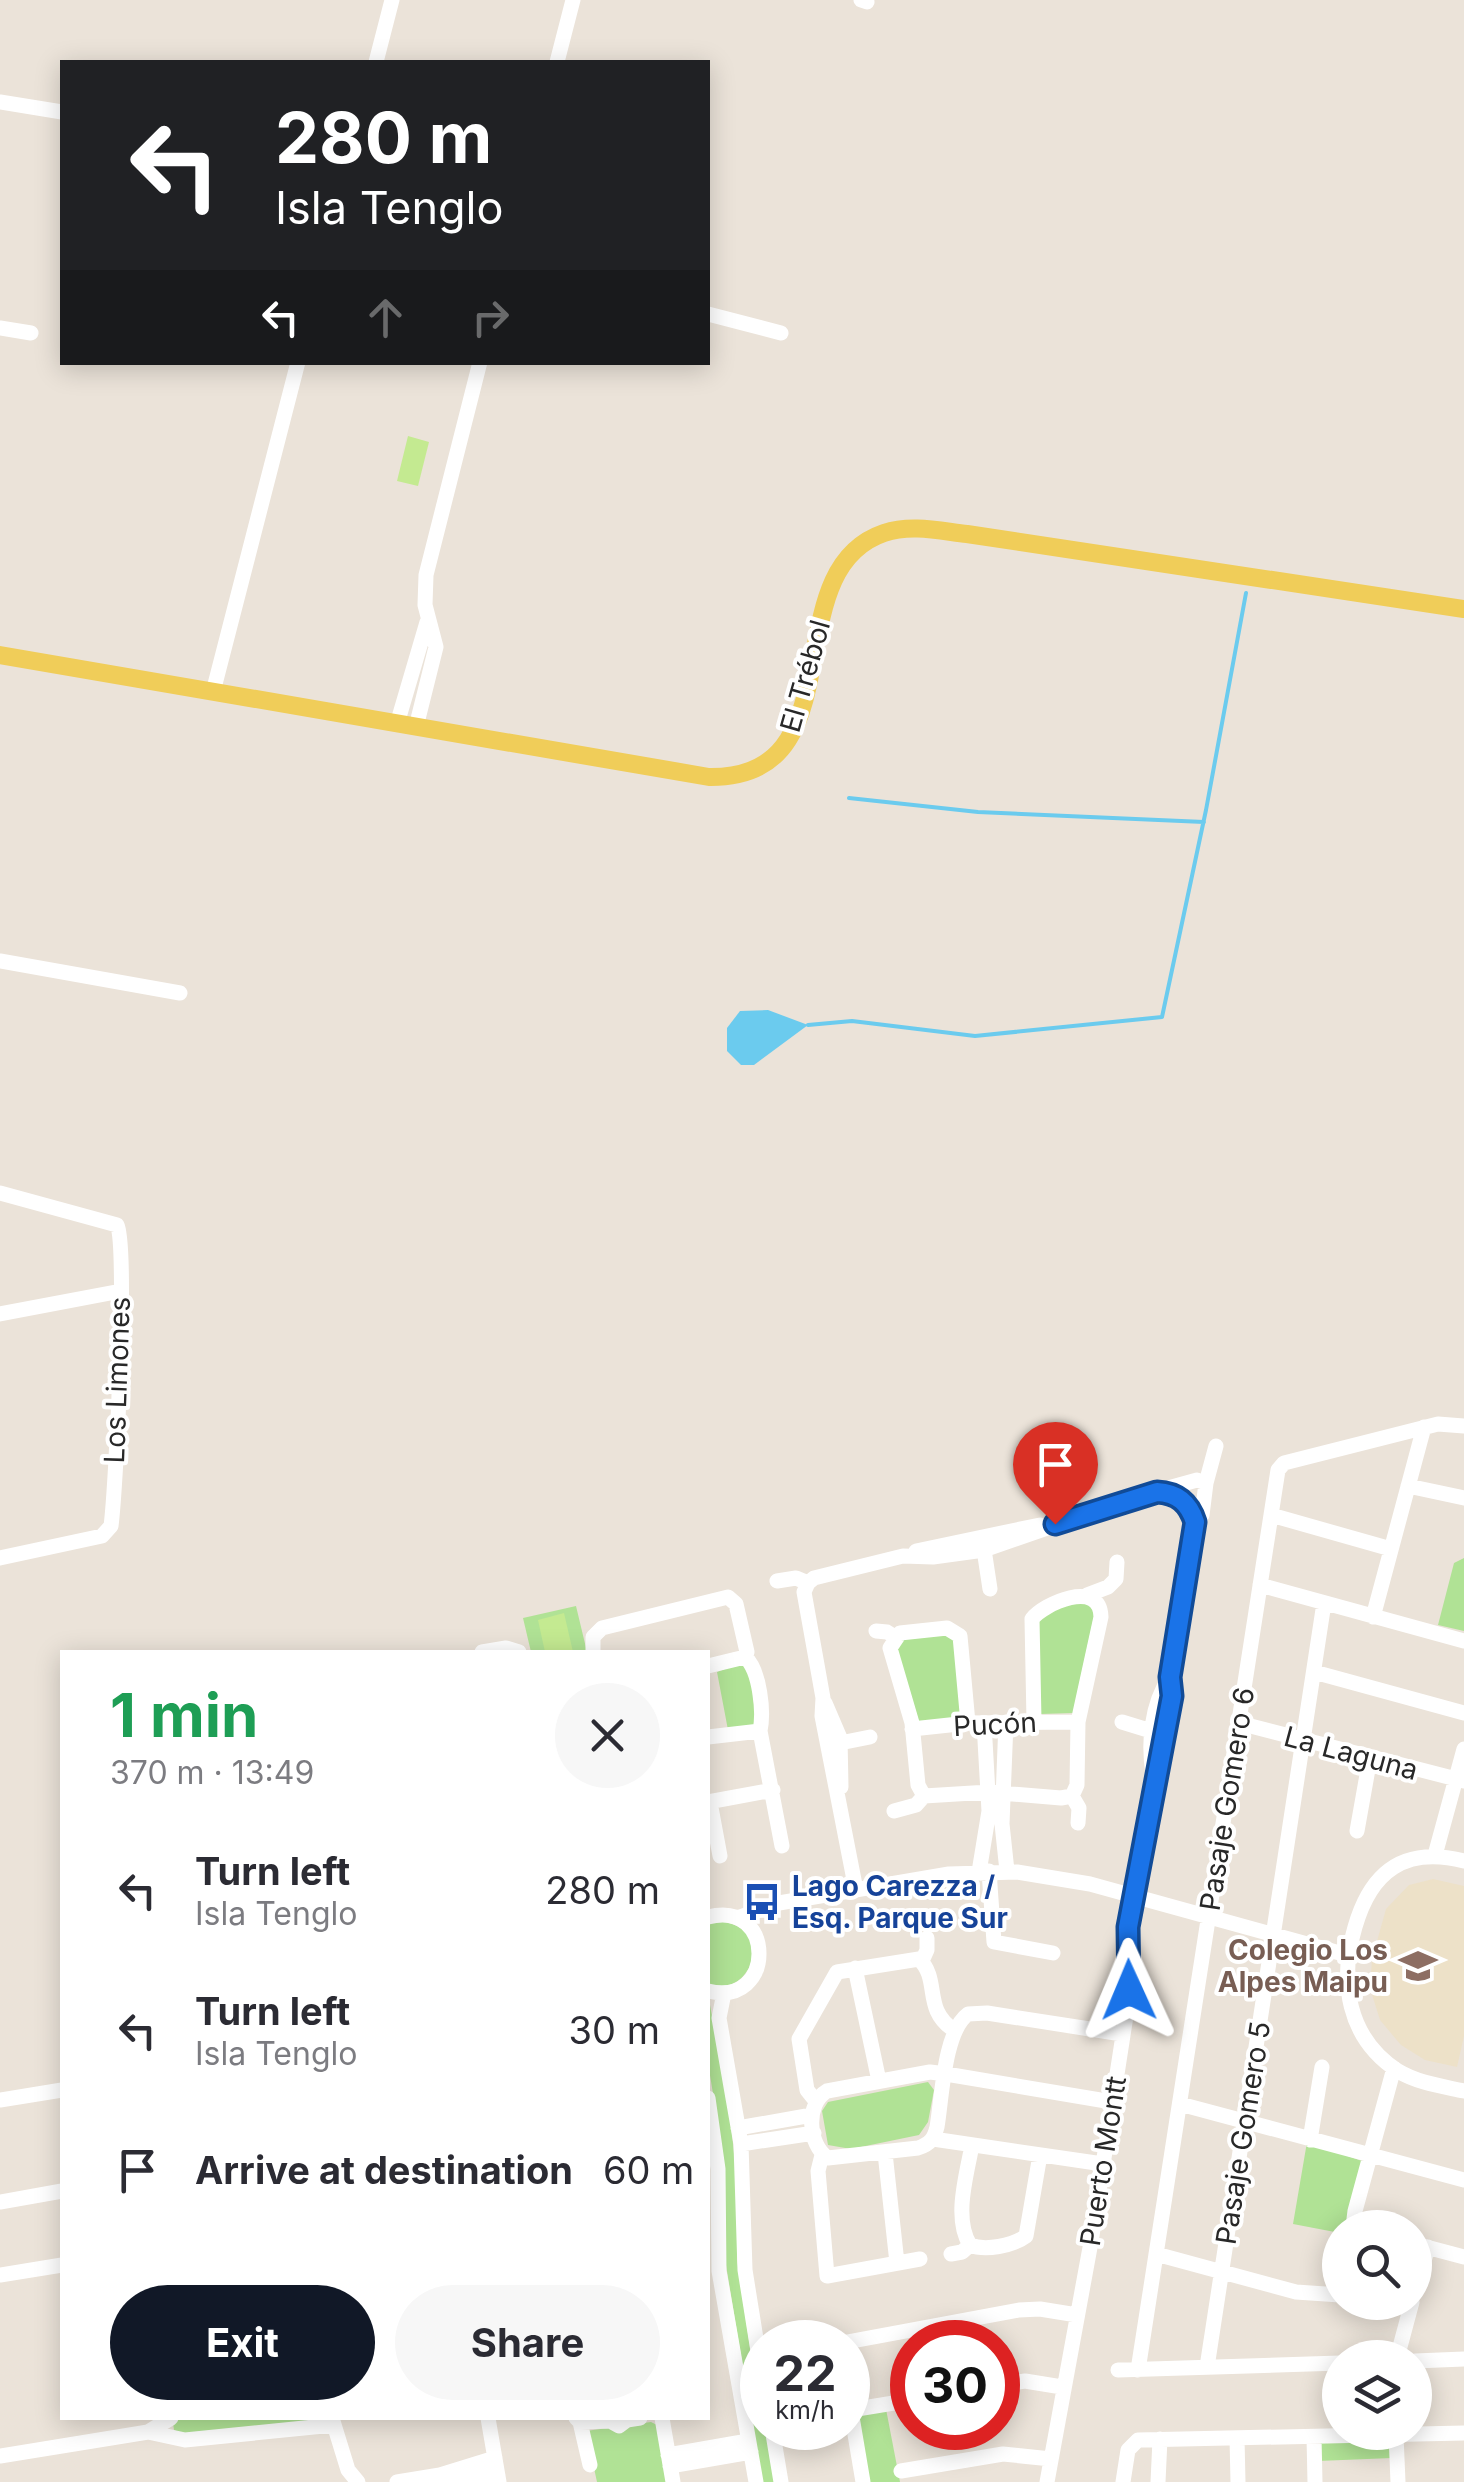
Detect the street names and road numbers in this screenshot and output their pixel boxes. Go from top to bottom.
street label: El Trébol [773,616,837,736]
street label: Los Limones [97,1296,137,1464]
street label: Pasaje Gomero 6 [1193,1685,1261,1913]
street label: Pucón [952,1705,1038,1743]
street label: La Laguna [1280,1719,1422,1787]
street label: Pasaje Gomero 5 [1209,2019,1277,2247]
street label: Puerto Montt [1073,2074,1133,2248]

